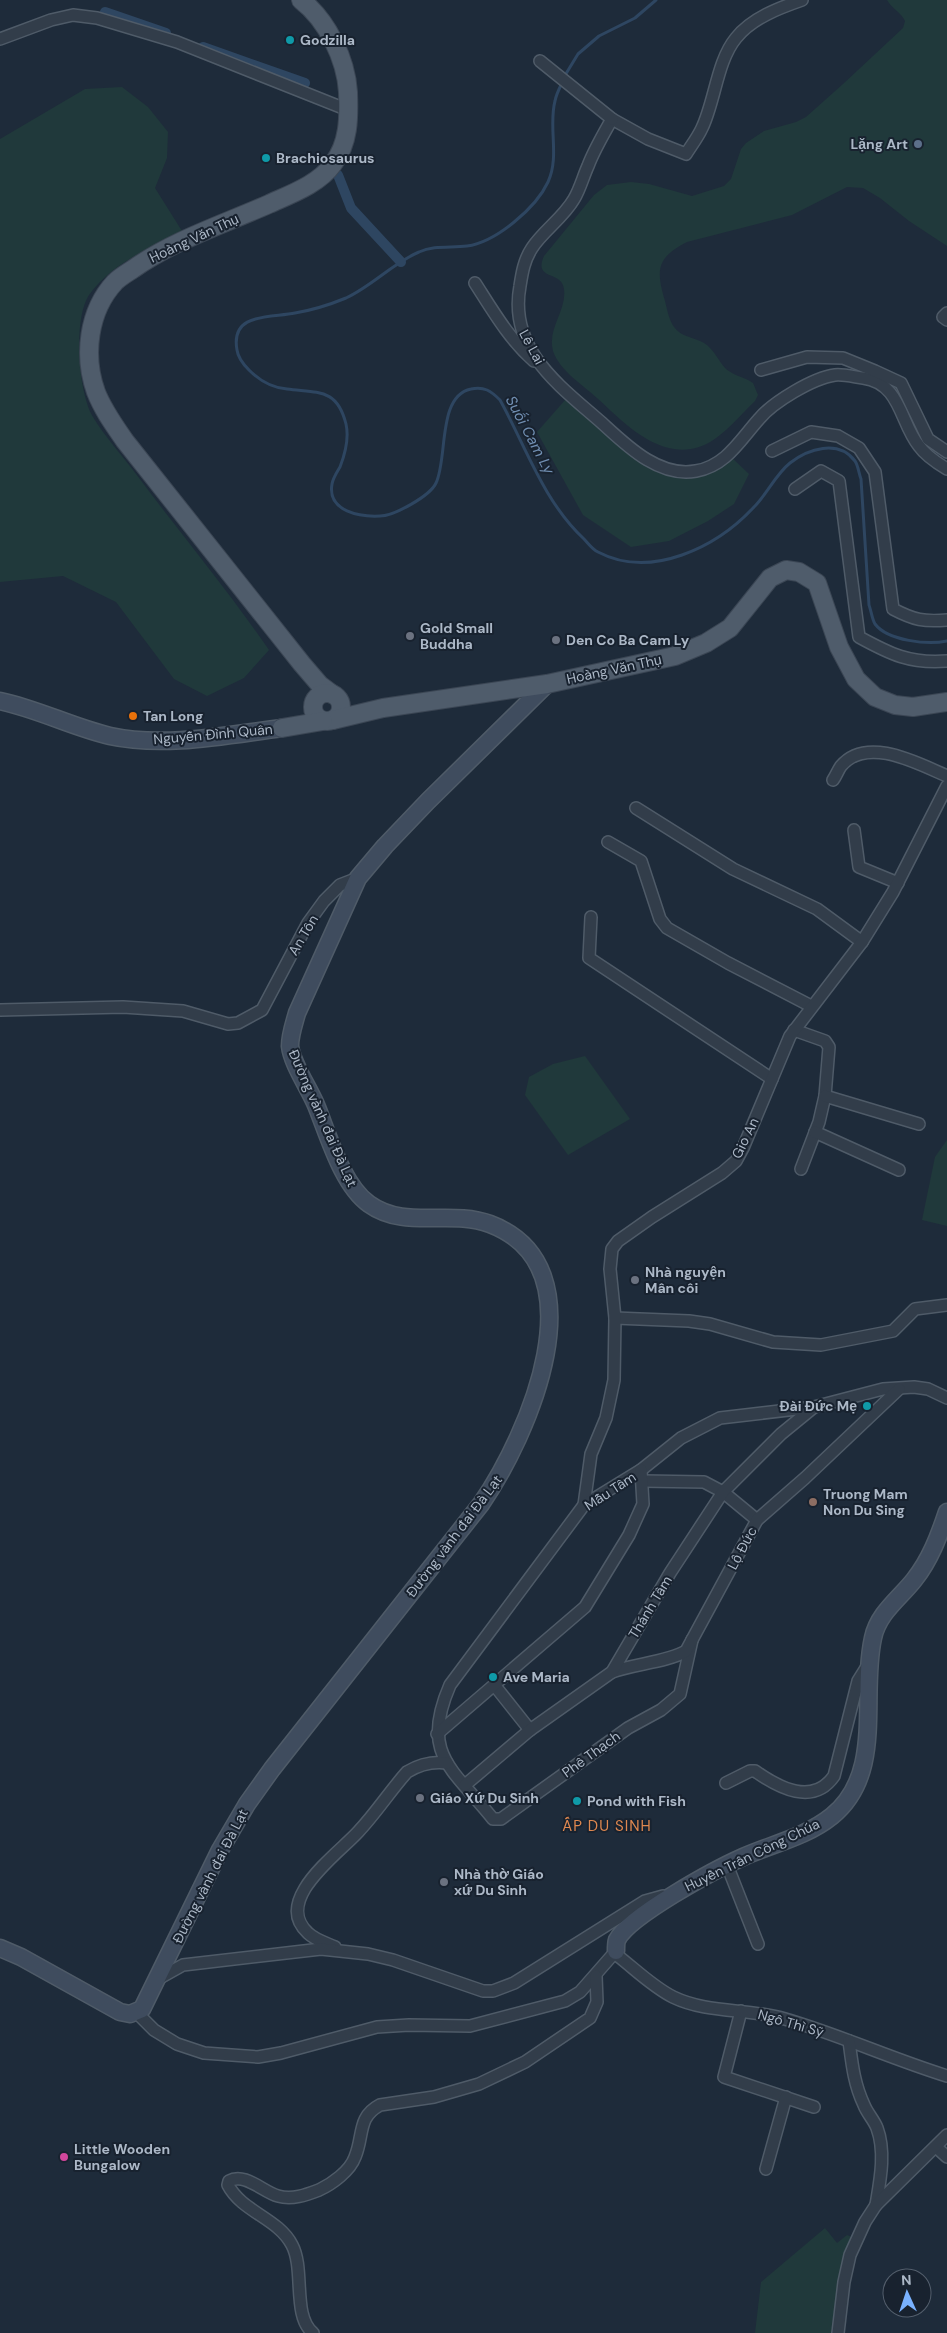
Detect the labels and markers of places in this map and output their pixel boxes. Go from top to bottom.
place label: Godzilla [300,31,355,49]
marker: Godzilla [284,34,296,46]
place label: Lặng Art [850,135,908,153]
marker: Lặng Art [912,138,924,150]
place label: Brachiosaurus [276,149,374,167]
marker: Brachiosaurus [260,152,272,164]
place label: Gold Small Buddha [420,619,493,653]
marker: Gold Small Buddha [404,630,416,642]
place label: Den Co Ba Cam Ly [566,631,690,649]
marker: Den Co Ba Cam Ly [550,634,562,646]
place label: Tan Long [143,707,203,725]
marker: Tan Long [127,710,139,722]
place label: Nhà nguyện Mân côi [645,1263,726,1297]
marker: Nhà nguyện Mân côi [629,1274,641,1286]
place label: Đài Đức Mẹ [779,1397,857,1415]
marker: Đài Đức Mẹ [861,1400,873,1412]
place label: Truong Mam Non Du Sing [823,1485,908,1519]
marker: Truong Mam Non Du Sing [807,1496,819,1508]
place label: Ave Maria [503,1668,570,1686]
marker: Ave Maria [487,1671,499,1683]
place label: Giáo Xứ Du Sinh [430,1789,539,1807]
marker: Giáo Xứ Du Sinh [414,1792,426,1804]
place label: Pond with Fish [587,1792,686,1810]
marker: Pond with Fish [571,1795,583,1807]
place label: Nhà thờ Giáo xứ Du Sinh [454,1865,544,1899]
marker: Nhà thờ Giáo xứ Du Sinh [438,1876,450,1888]
place label: Little Wooden Bungalow [74,2140,170,2174]
marker: Little Wooden Bungalow [58,2151,70,2163]

